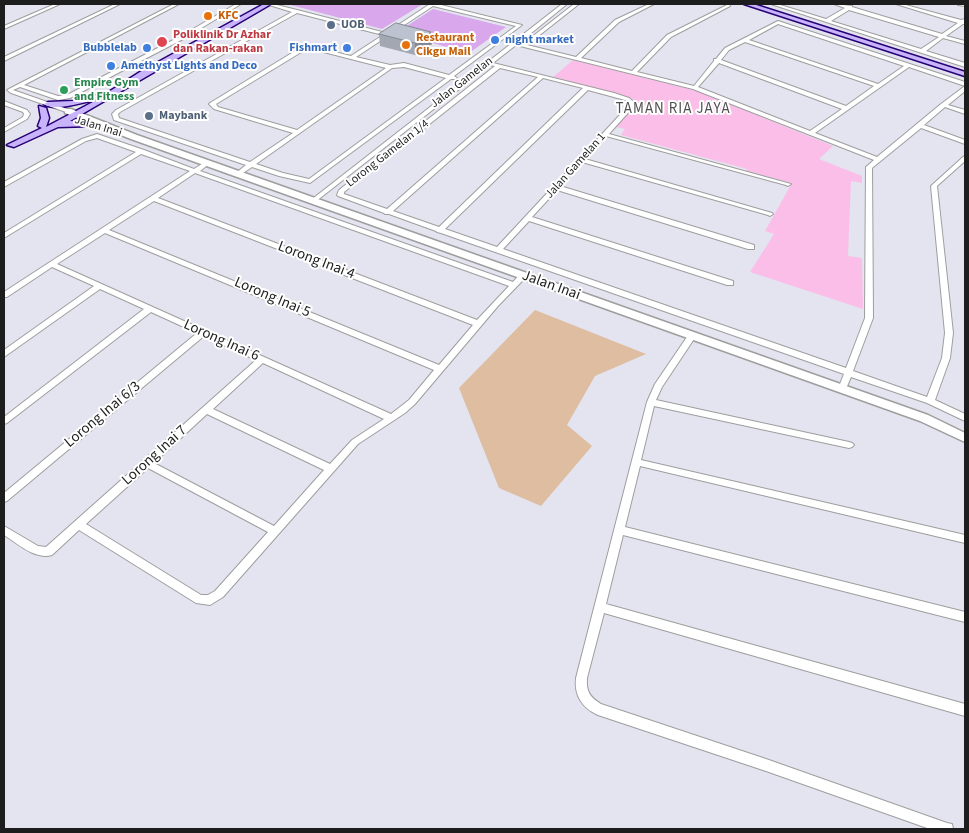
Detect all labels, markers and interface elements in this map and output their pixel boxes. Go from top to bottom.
place label: KFC [218,9,239,23]
marker: KFC [202,10,214,22]
place label: UOB [341,18,364,32]
marker: UOB [325,19,337,31]
place label: Poliklinik Dr Azhar dan Rakan-rakan [173,28,271,56]
place label: Restaurant Cikgu Mail [416,31,474,59]
place label: night market [505,33,574,47]
marker: night market [489,34,501,46]
marker: Poliklinik Dr Azhar dan Rakan-rakan [155,35,169,49]
marker: Restaurant Cikgu Mail [400,39,412,51]
place label: Bubblelab [83,41,137,55]
place label: Fishmart [289,41,337,55]
marker: Bubblelab [141,42,153,54]
marker: Fishmart [341,42,353,54]
street label: Jalan Gamelan [428,54,496,112]
place label: Amethyst Lights and Deco [121,59,257,73]
marker: Amethyst Lights and Deco [105,60,117,72]
place label: Empire Gym and Fitness [74,76,139,104]
marker: Empire Gym and Fitness [58,84,70,96]
district label: TAMAN RIA JAYA [614,101,732,119]
place label: Maybank [159,109,207,123]
marker: Maybank [143,110,155,122]
street label: Jalan Inai [73,113,123,141]
street label: Lorong Gamelan 1/4 [344,117,432,191]
street label: Jalan Gamelan 1 [543,130,609,202]
street label: Lorong Inai 4 [275,238,357,284]
street label: Jalan Inai [519,267,583,305]
street label: Lorong Inai 5 [231,274,313,322]
street label: Lorong Inai 6 [180,316,262,366]
street label: Lorong Inai 6/3 [61,378,145,452]
street label: Lorong Inai 7 [119,422,191,490]

